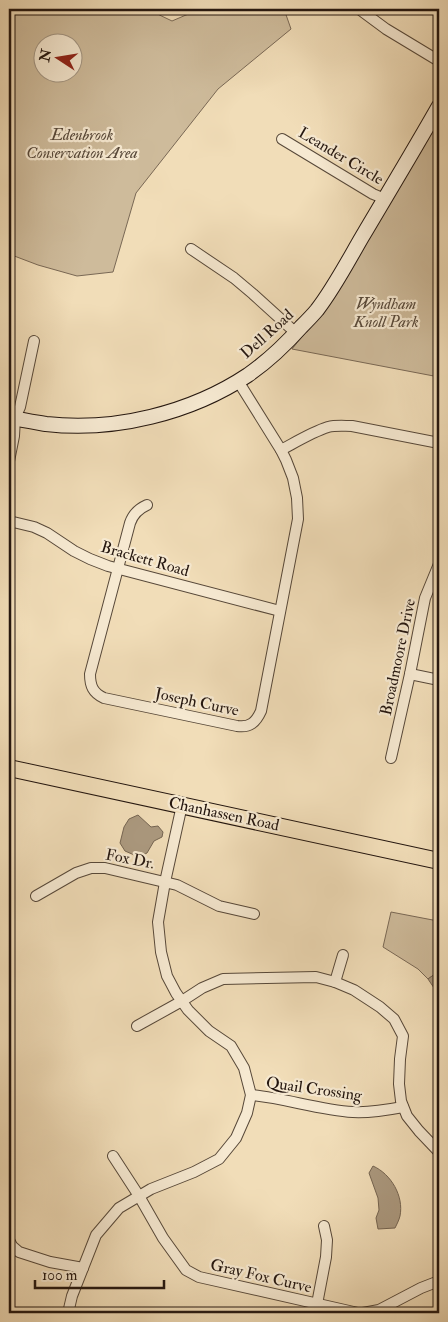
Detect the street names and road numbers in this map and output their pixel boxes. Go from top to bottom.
street label: Leander Circle [295,123,388,189]
street label: Dell Road [236,305,298,363]
street label: Brackett Road [99,537,191,581]
street label: Broadmoore Drive [376,597,420,717]
street label: Joseph Curve [152,683,241,722]
street label: Chanhassen Road [167,793,281,836]
street label: Fox Dr. [104,844,156,874]
street label: Quail Crossing [265,1072,364,1106]
street label: Gray Fox Curve [208,1255,314,1297]

